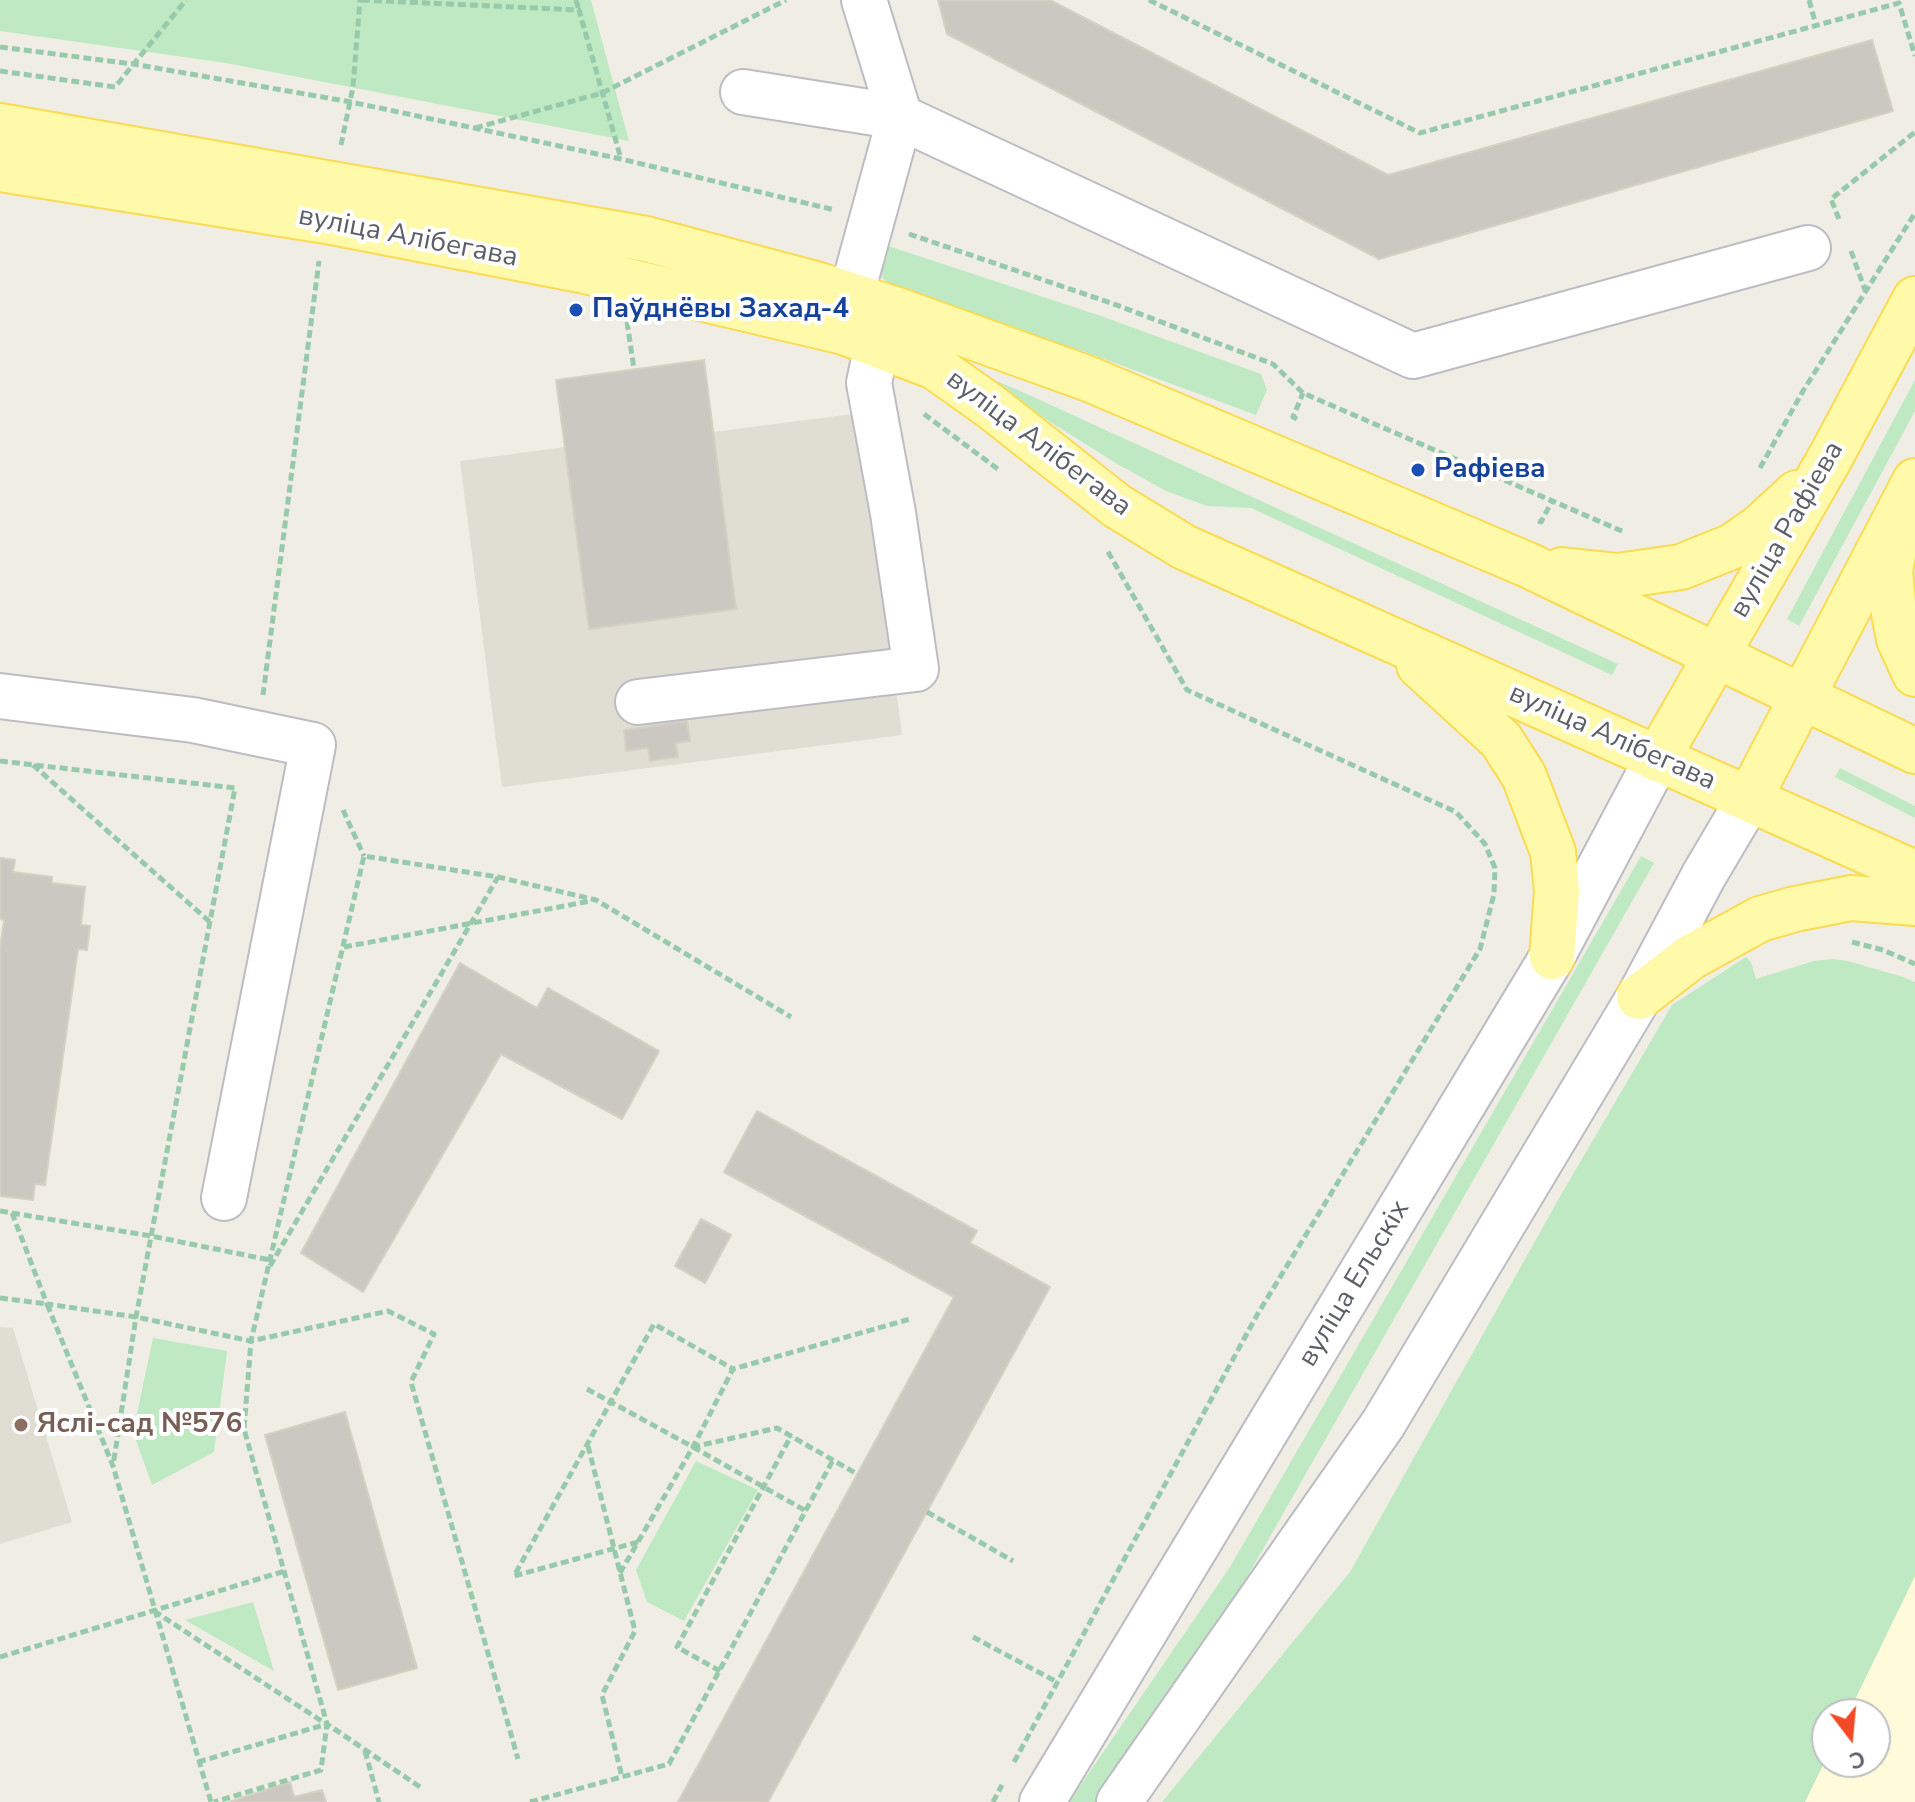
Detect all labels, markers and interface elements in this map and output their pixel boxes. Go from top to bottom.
street label: вуліца Алібегава [295,200,521,276]
place label: Паўднёвы Захад-4 [592,293,849,327]
marker: Паўднёвы Захад-4 [567,301,585,319]
street label: вуліца Алібегава [939,363,1137,525]
street label: вуліца Рафіева [1724,436,1852,624]
place label: Рафіева [1434,453,1546,487]
marker: Рафіева [1409,461,1427,479]
street label: вуліца Алібегава [1503,677,1721,799]
street label: вуліца Ельскіх [1292,1195,1418,1373]
place label: Яслі-сад №576 [37,1408,242,1442]
marker: Яслі-сад №576 [12,1416,30,1434]
north arrow [1811,1698,1891,1778]
text: С [1846,1743,1868,1776]

